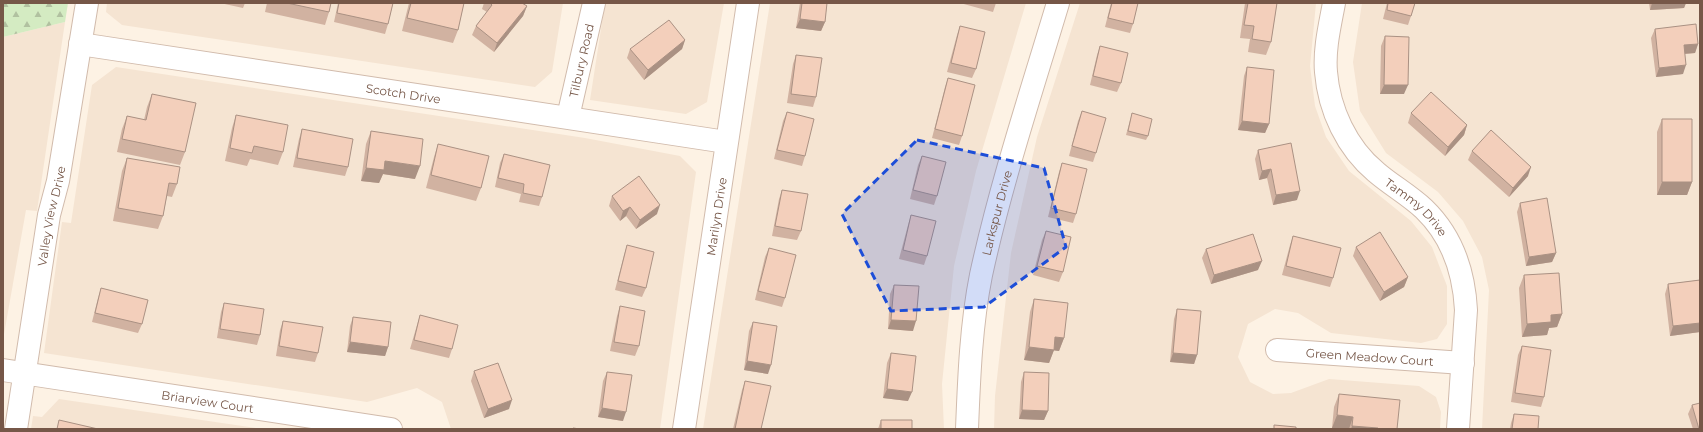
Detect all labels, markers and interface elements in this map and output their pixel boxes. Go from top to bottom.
street label: Tilbury Road [565,22,597,99]
street label: Scotch Drive [365,80,442,106]
street label: Valley View Drive [34,165,68,267]
street label: Larkspur Drive [978,168,1015,257]
street label: Tammy Drive [1382,174,1451,239]
street label: Marilyn Drive [703,176,729,257]
street label: Green Meadow Court [1305,345,1434,368]
street label: Briarview Court [160,387,255,416]

